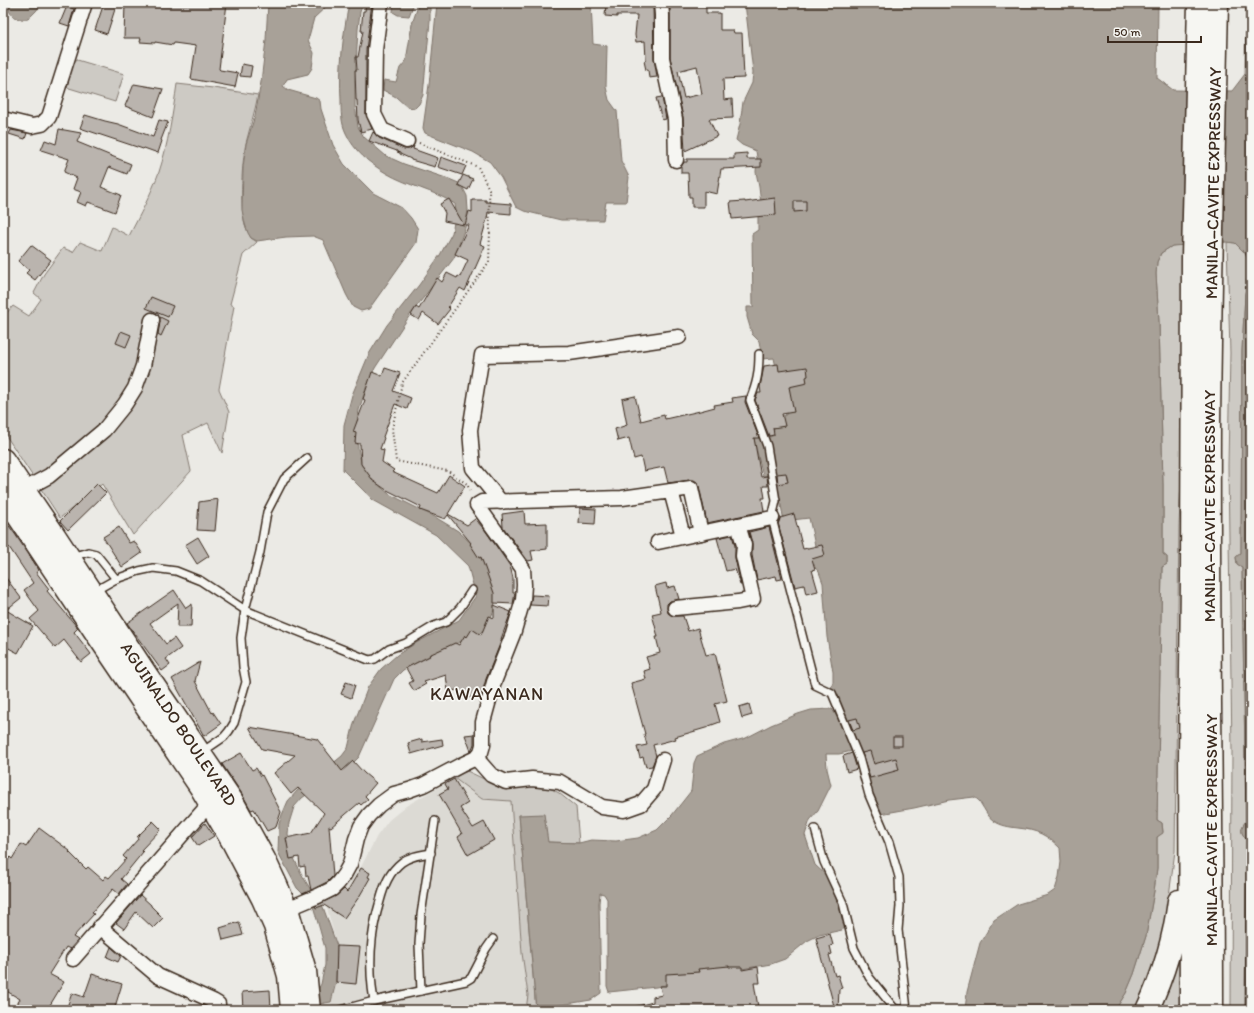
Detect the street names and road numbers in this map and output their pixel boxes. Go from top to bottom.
street label: MANILA–CAVITE EXPRESSWAY [1201,66,1225,299]
street label: MANILA–CAVITE EXPRESSWAY [1199,390,1219,622]
street label: AGUINALDO BOULEVARD [117,638,241,810]
street label: MANILA–CAVITE EXPRESSWAY [1201,714,1221,946]

